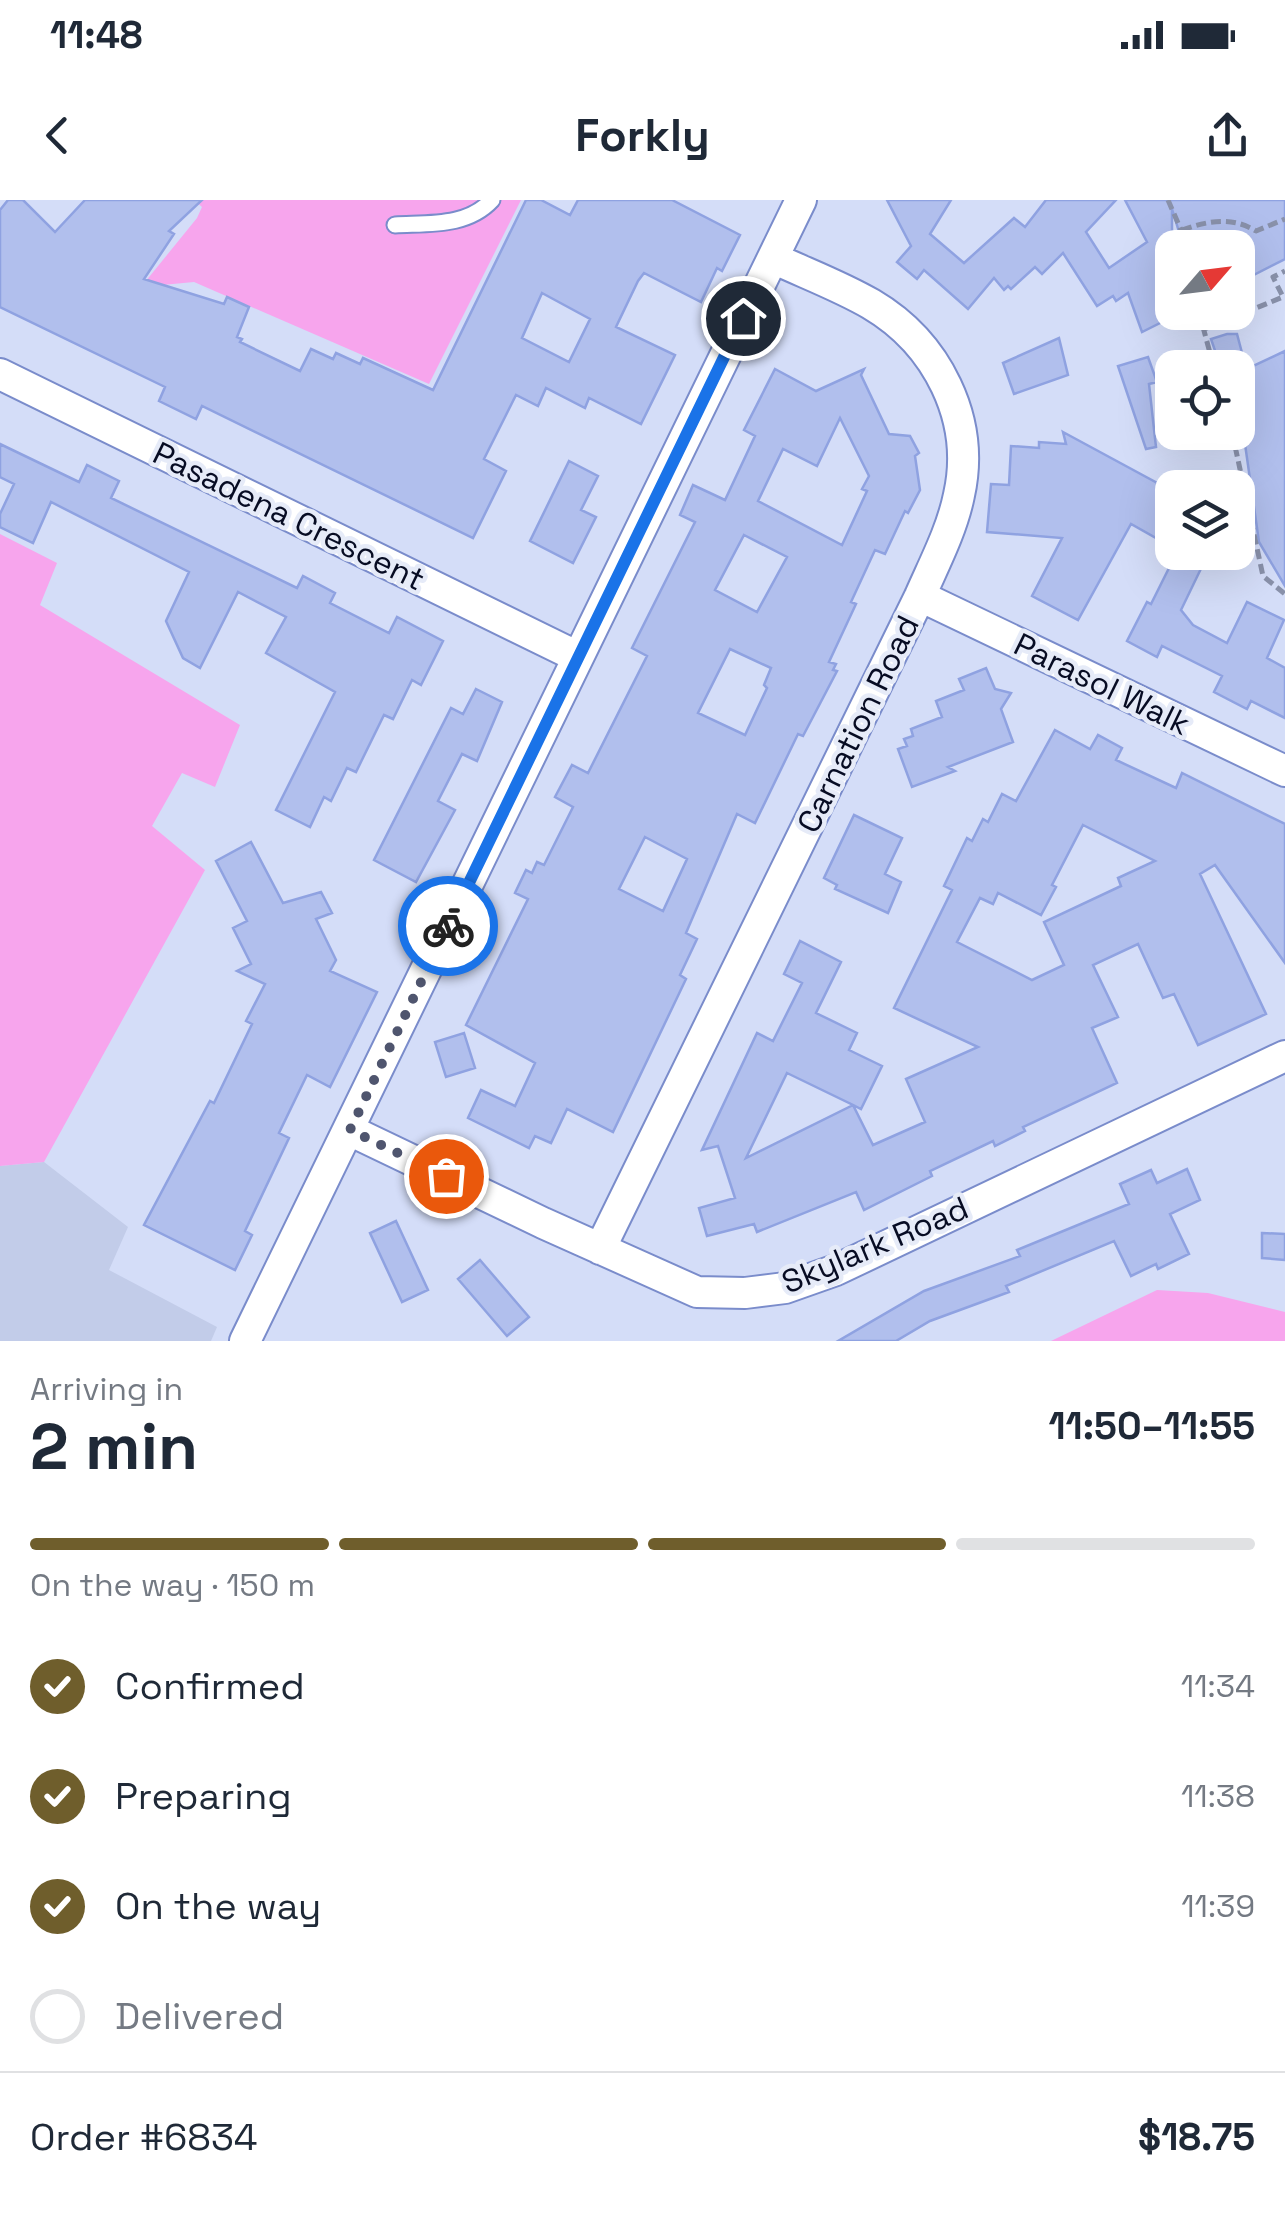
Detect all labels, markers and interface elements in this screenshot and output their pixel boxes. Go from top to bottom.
text: 11:48 [50,11,143,59]
text: Forkly [575,107,710,164]
icon: back [30,108,85,163]
icon: share [1200,108,1255,163]
north arrow [1155,230,1255,330]
map controls [1155,230,1255,570]
pin [701,276,786,361]
icon: home [716,291,771,346]
button: locate [1155,350,1255,450]
street label: Pasadena Crescent [147,433,431,599]
button: layers [1155,470,1255,570]
street label: Carnation Road [788,609,928,839]
street label: Parasol Walk [1008,624,1196,744]
courier [398,876,498,976]
icon: bike [421,899,476,954]
pin [404,1134,489,1219]
icon: bag [419,1149,474,1204]
street label: Skylark Road [776,1188,974,1302]
text: Arriving in [30,1369,183,1409]
text: 11:50–11:55 [1048,1402,1255,1450]
text: 2 min [30,1405,198,1488]
text: On the way · 150 m [30,1565,315,1605]
icon: check [30,1659,85,1714]
text: Confirmed [115,1662,305,1710]
text: 11:34 [1181,1666,1255,1706]
icon: check [30,1769,85,1824]
text: Preparing [115,1772,292,1820]
text: 11:38 [1181,1776,1255,1816]
icon: check [30,1879,85,1934]
text: On the way [115,1882,321,1930]
text: 11:39 [1181,1886,1255,1926]
text: Delivered [115,1992,284,2040]
text: Order #6834 [30,2113,258,2161]
text: $18.75 [1138,2113,1255,2161]

